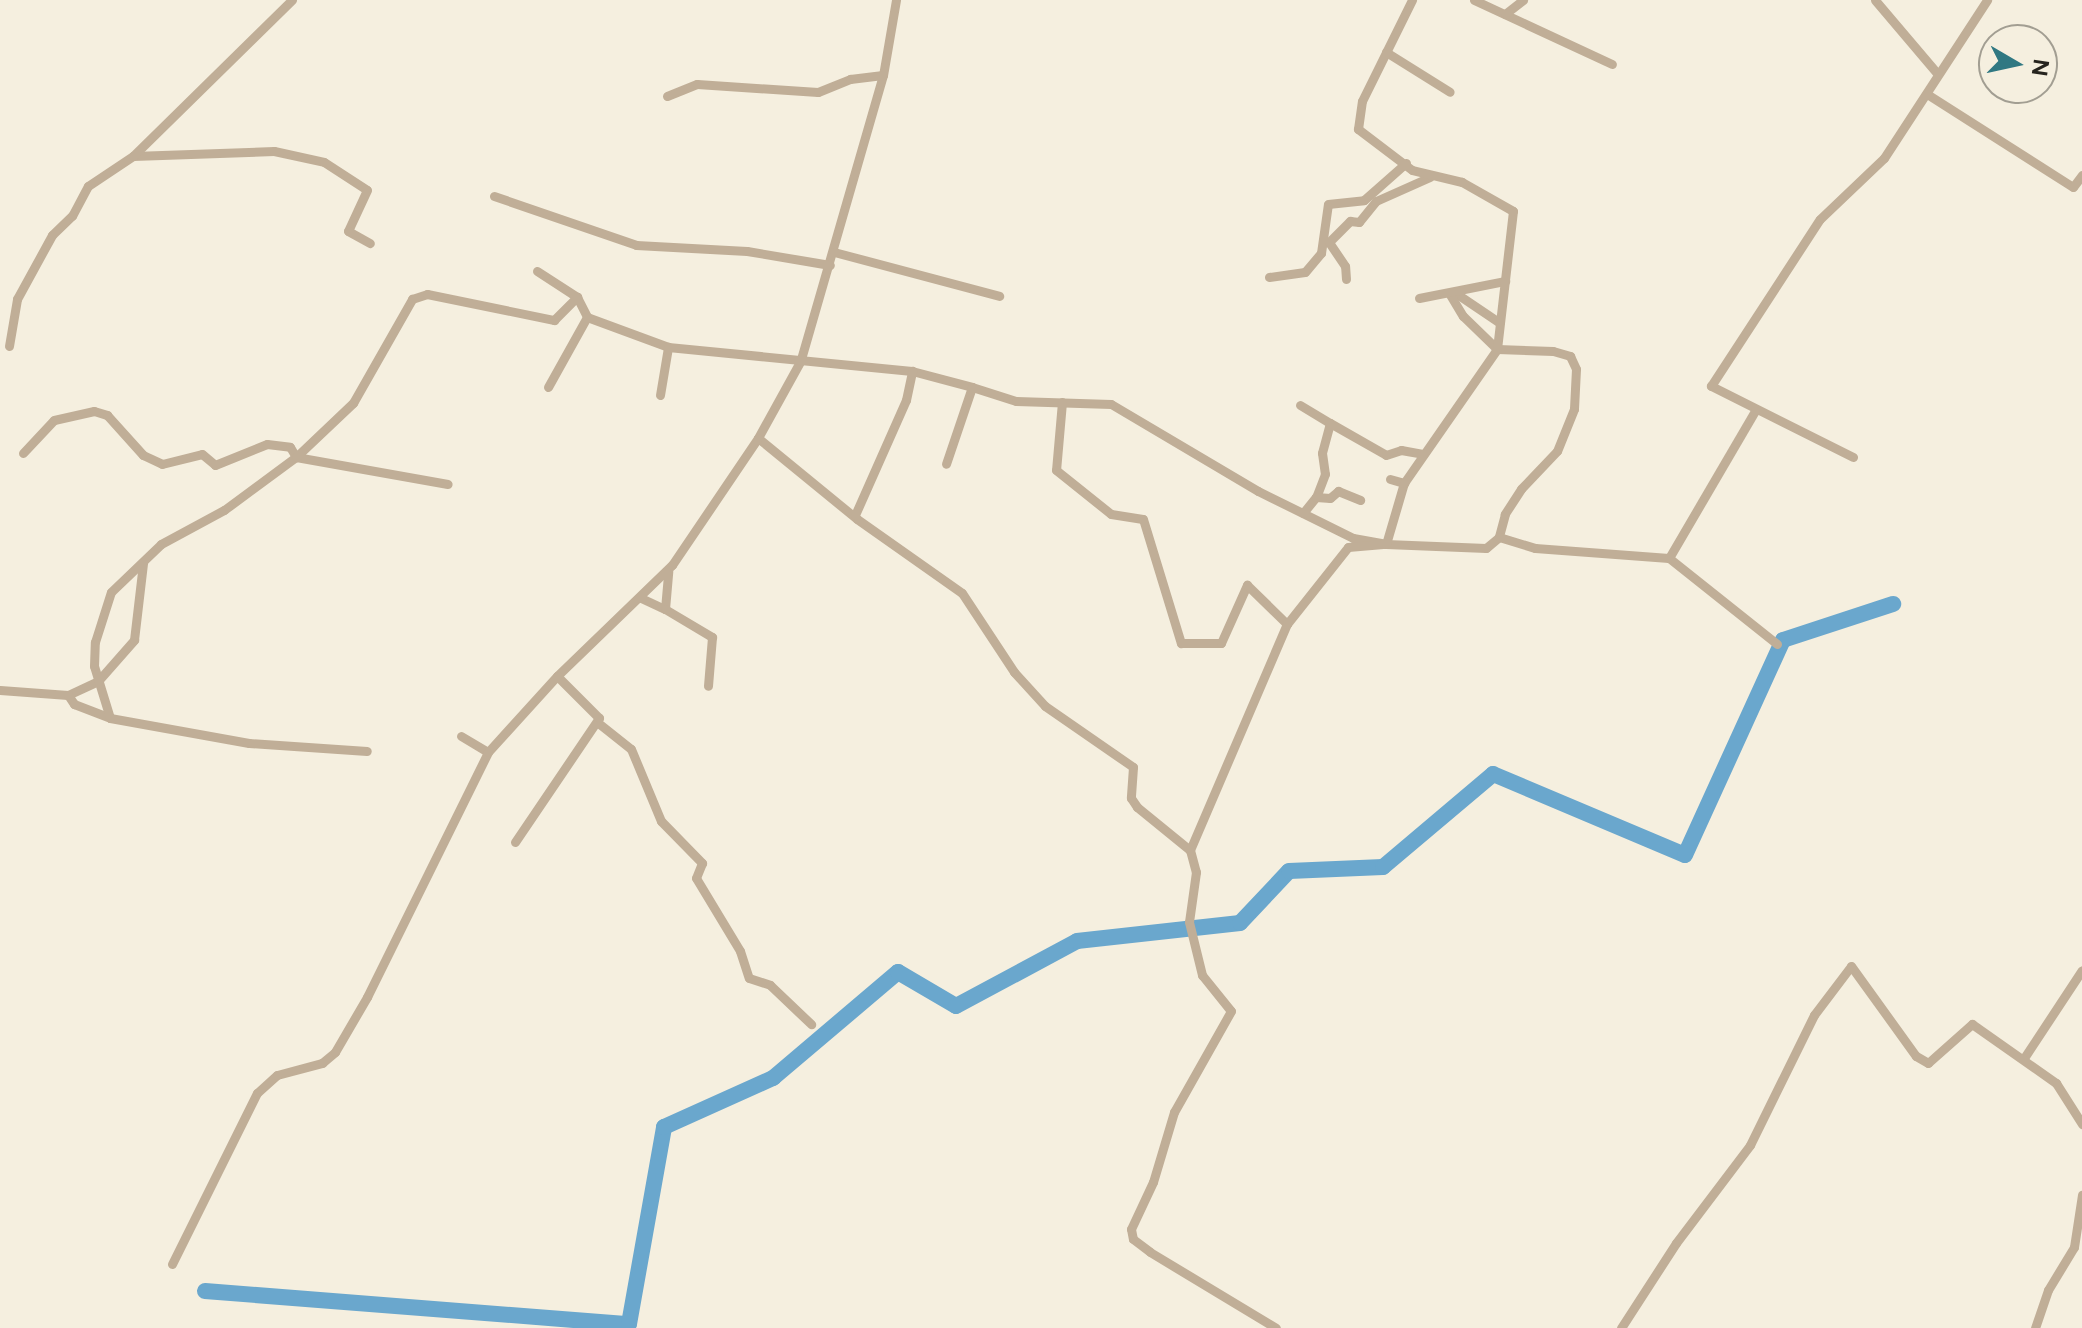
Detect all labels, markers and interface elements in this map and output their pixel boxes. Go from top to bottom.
north arrow [1978,24,2058,104]
text: N [2026,57,2055,78]

